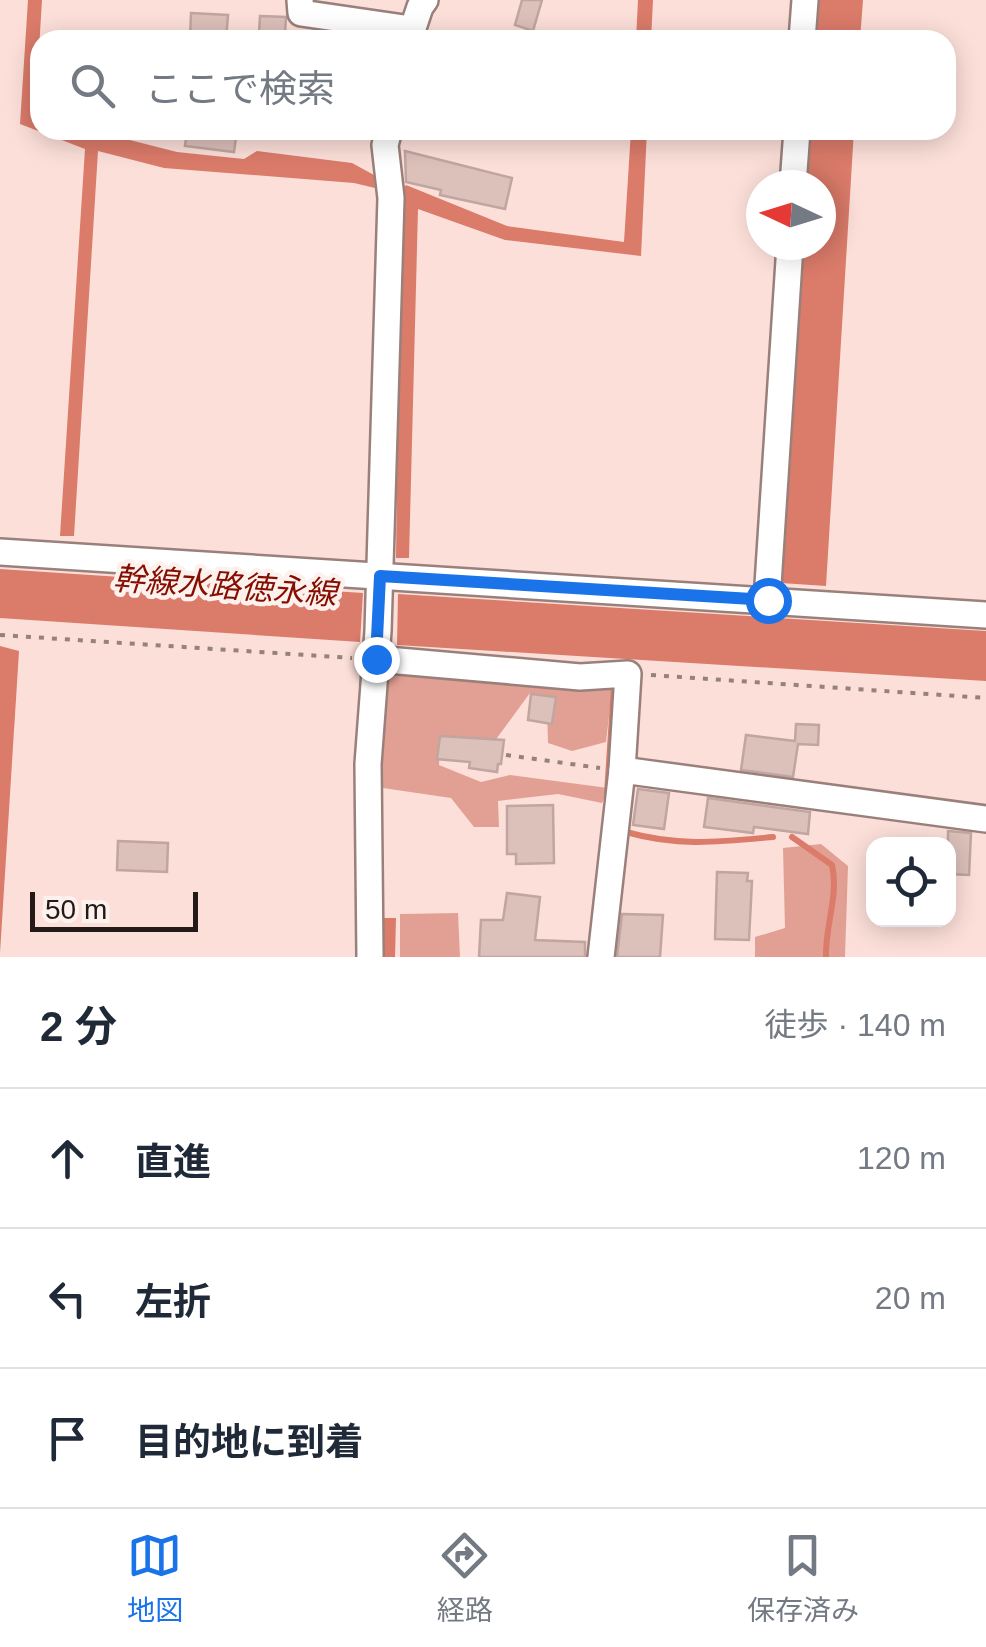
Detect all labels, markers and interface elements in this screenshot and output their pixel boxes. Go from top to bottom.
search box [30,30,956,140]
icon: search [65,58,120,113]
text: ここで検索 [145,68,335,110]
north arrow [746,170,836,260]
water label: 幹線水路徳永線 [112,560,342,612]
route start [746,578,792,624]
route end [354,637,400,683]
map controls [866,837,956,927]
button: locate [866,837,956,927]
scale bar [30,887,198,931]
text: 50 m [45,894,107,925]
text: 2 分 [40,1003,117,1050]
text: 徒歩 · 140 m [765,1007,946,1043]
icon: ahead [40,1131,95,1186]
text: 120 m [857,1140,946,1176]
text: 直進 [135,1141,211,1183]
icon: left [40,1271,95,1326]
text: 20 m [875,1280,946,1316]
text: 左折 [135,1281,211,1323]
icon: arrive [40,1411,95,1466]
text: 目的地に到着 [135,1421,363,1463]
tab: 地図 [127,1528,183,1628]
tab: 経路 [437,1528,493,1628]
tab: 保存済み [747,1528,859,1628]

